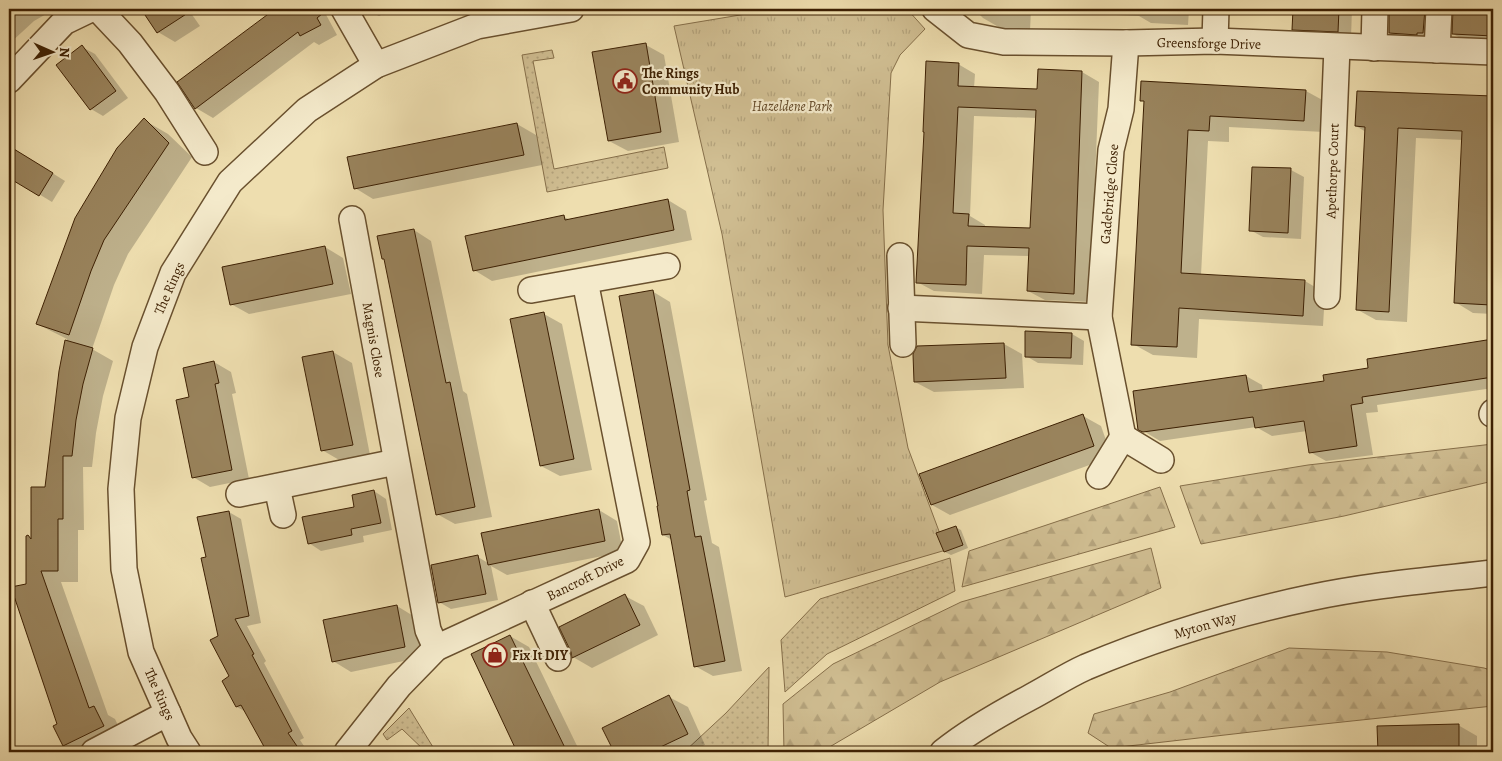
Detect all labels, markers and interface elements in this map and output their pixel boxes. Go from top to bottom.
north arrow [28,28,78,78]
street label: Greensforge Drive [1157,33,1261,54]
text: N [55,47,74,58]
place label: The Rings Community Hub [642,64,739,99]
public building icon: The Rings Community Hub [612,68,638,94]
park label: Hazeldene Park [752,97,832,116]
street label: Apethorpe Court [1321,123,1344,220]
street label: Gadebridge Close [1096,143,1123,245]
street label: The Rings [149,259,189,317]
street label: Magnis Close [358,301,389,379]
street label: Bancroft Drive [543,551,627,605]
street label: Myton Way [1172,607,1239,643]
shop icon: Fix It DIY [482,642,508,668]
place label: Fix It DIY [512,646,569,665]
street label: The Rings [140,665,180,723]

